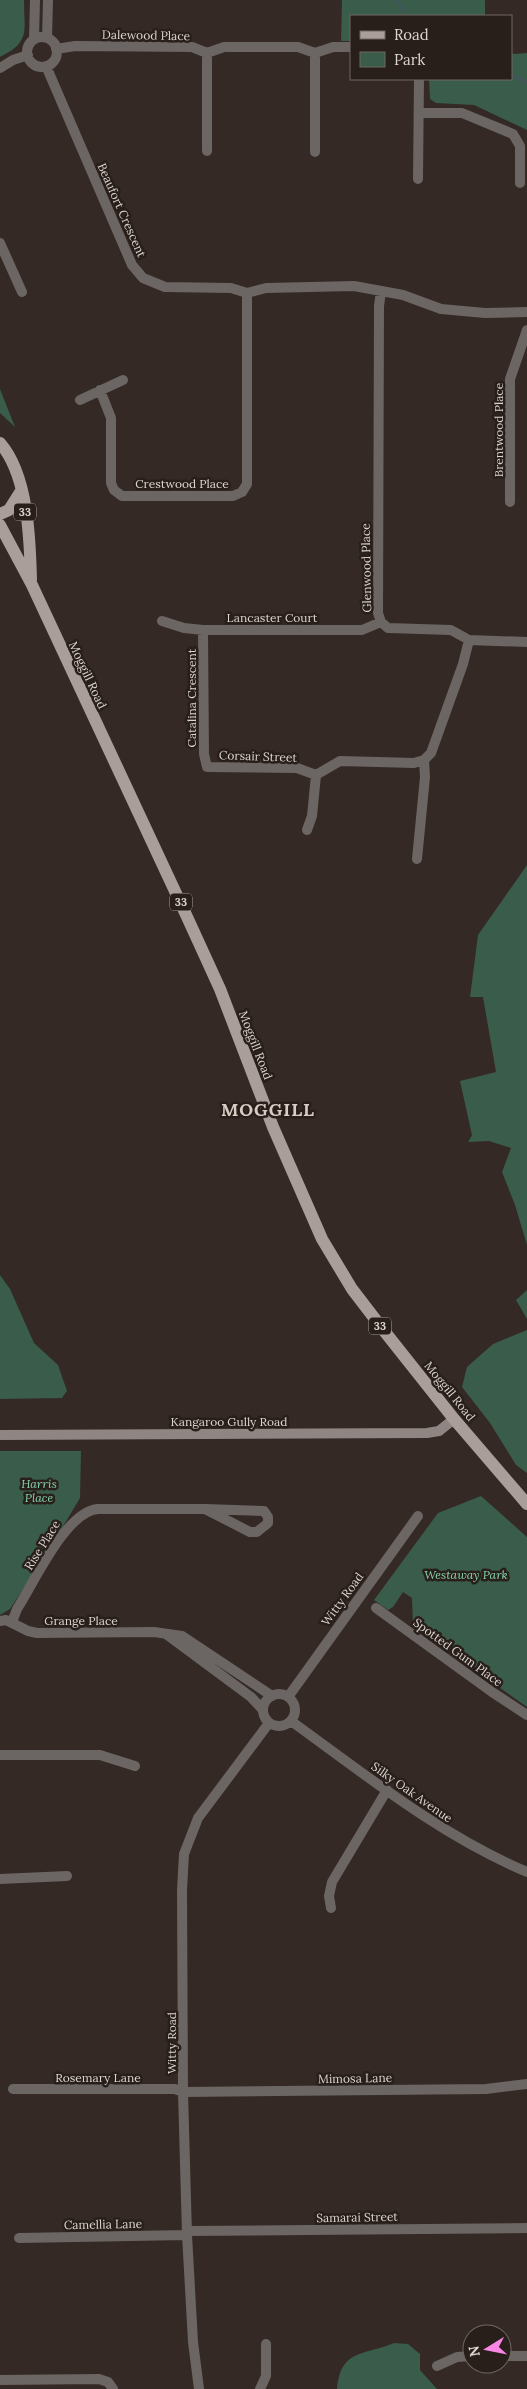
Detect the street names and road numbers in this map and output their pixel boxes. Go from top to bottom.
street label: Dalewood Place [102,27,191,43]
street label: Beaufort Crescent [94,161,150,260]
street label: Brentwood Place [491,382,506,477]
street label: Crestwood Place [135,476,229,491]
road number: 33 [14,504,36,520]
street label: Glenwood Place [358,523,374,613]
street label: Lancaster Court [227,610,318,625]
street label: Moggill Road [66,639,110,711]
street label: Catalina Crescent [184,648,199,747]
street label: Corsair Street [219,747,298,765]
road number: 33 [170,894,192,910]
street label: Moggill Road [236,1009,276,1081]
road number: 33 [369,1318,391,1334]
street label: Moggill Road [421,1358,479,1424]
street label: Kangaroo Gully Road [171,1414,287,1429]
street label: Rise Place [21,1517,63,1573]
street label: Witty Road [318,1569,366,1629]
street label: Grange Place [44,1613,118,1628]
street label: Spotted Gum Place [410,1615,506,1690]
street label: Silky Oak Avenue [369,1759,456,1826]
street label: Witty Road [164,2012,179,2074]
street label: Rosemary Lane [55,2070,141,2085]
street label: Mimosa Lane [318,2070,393,2086]
street label: Samarai Street [316,2209,398,2225]
street label: Camellia Lane [64,2216,143,2232]

